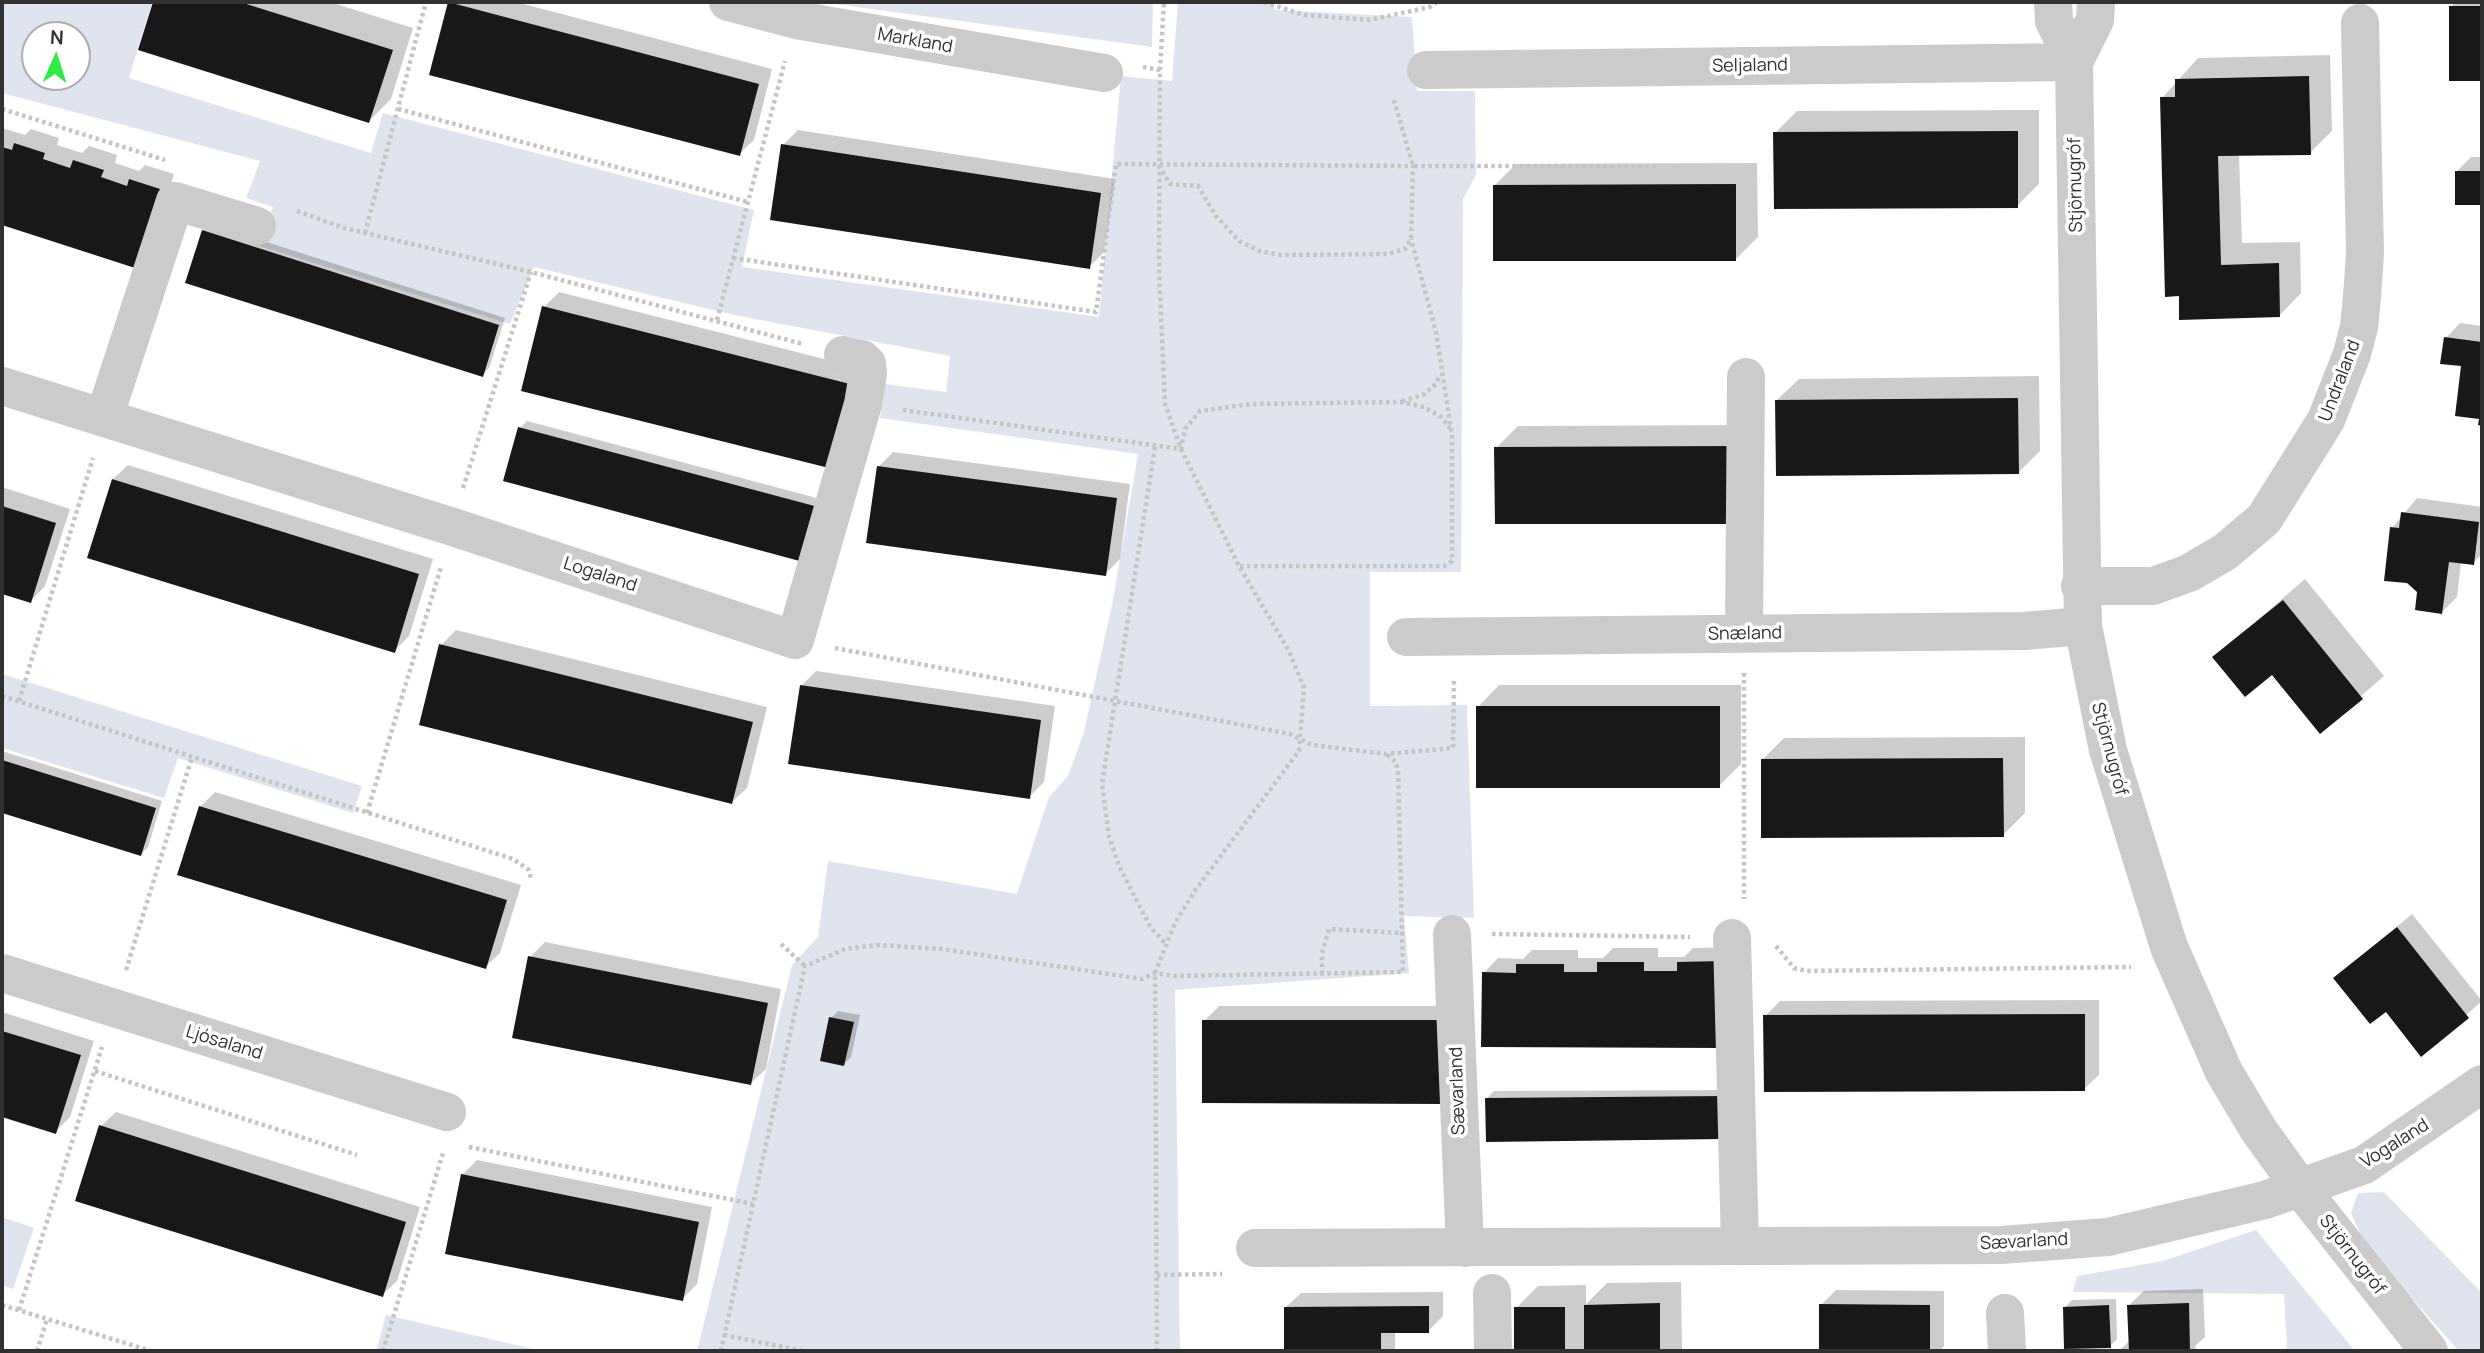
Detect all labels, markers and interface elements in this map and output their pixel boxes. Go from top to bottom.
north arrow [21,21,91,91]
text: N [49,24,64,50]
street label: Markland [876,24,954,58]
street label: Seljaland [1712,55,1788,77]
street label: Stjörnugróf [2064,137,2088,233]
street label: Undraland [2315,337,2365,425]
street label: Logaland [561,553,639,597]
street label: Snæland [1708,623,1782,645]
street label: Stjörnugróf [2086,700,2132,798]
street label: Ljósaland [183,1021,265,1065]
street label: Sævarland [1446,1047,1470,1135]
street label: Vogaland [2357,1115,2433,1173]
street label: Stjörnugróf [2314,1211,2390,1299]
street label: Sævarland [1979,1229,2069,1255]

